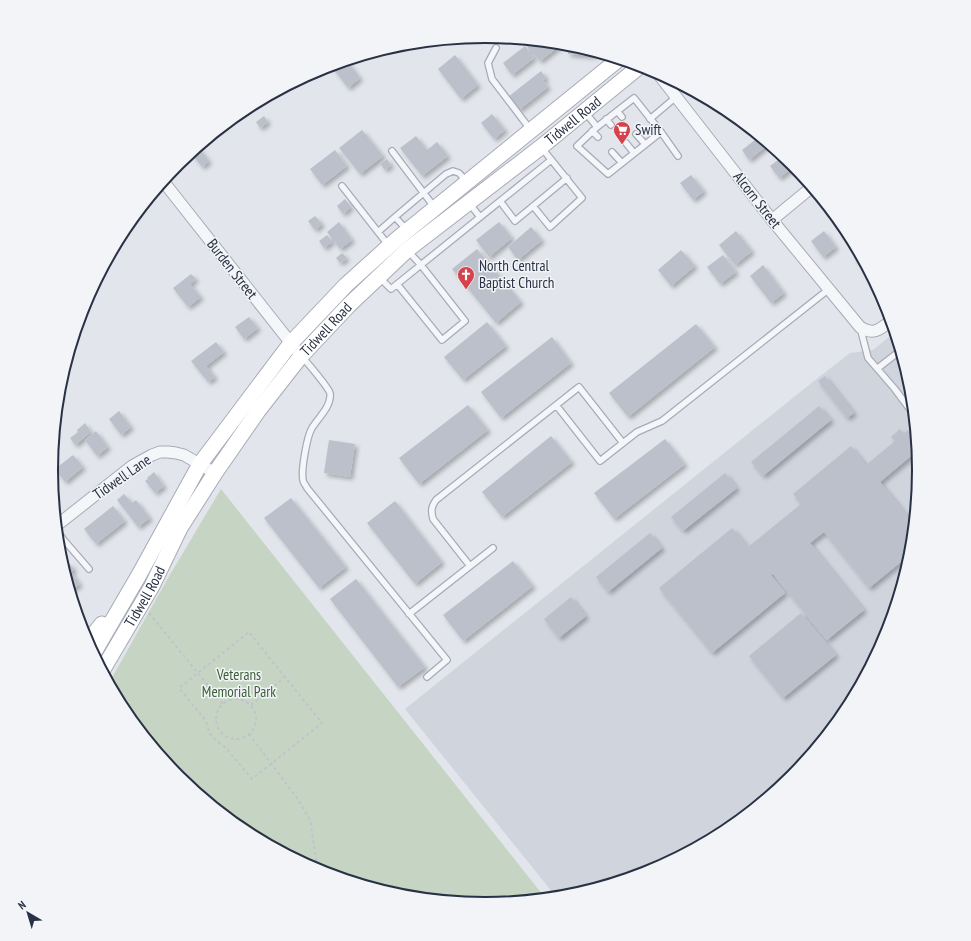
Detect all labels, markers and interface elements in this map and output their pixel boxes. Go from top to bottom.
street label: Tidwell Road [541,92,605,149]
supermarket icon: Swift [612,120,632,145]
place label: Swift [635,120,661,139]
street label: Alcorn Street [729,167,786,232]
street label: Burden Street [203,235,262,303]
place label: North Central Baptist Church [479,256,554,292]
church icon: North Central Baptist Church [456,265,476,290]
street label: Tidwell Road [296,298,356,360]
street label: Tidwell Lane [89,450,154,503]
street label: Tidwell Road [120,563,169,630]
park label: Veterans Memorial Park [202,665,276,701]
north arrow [8,893,48,933]
text: N [15,898,29,912]

